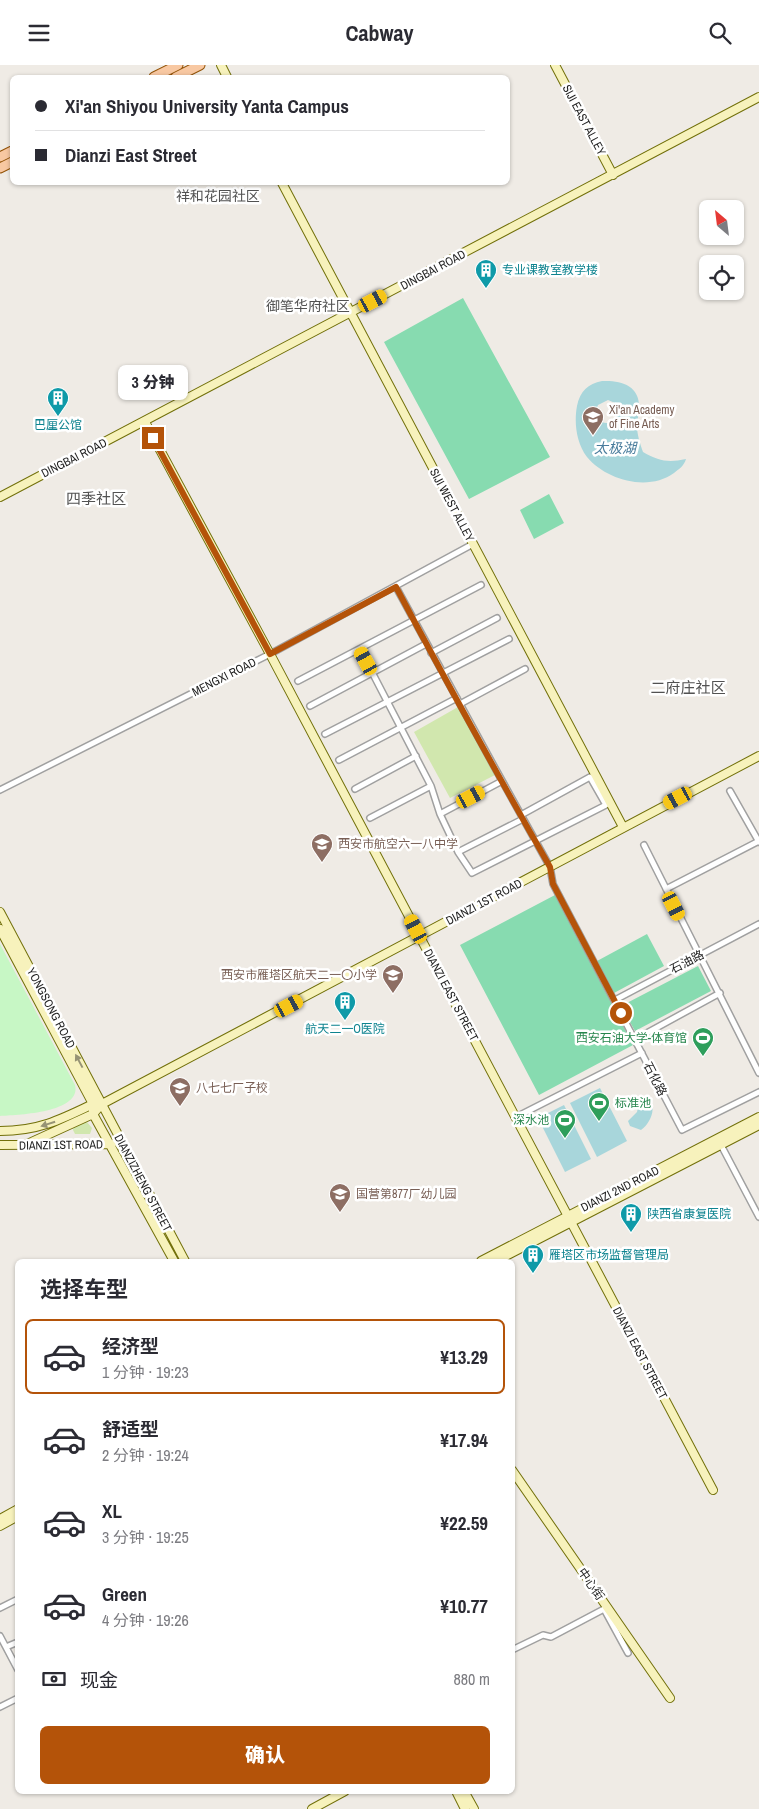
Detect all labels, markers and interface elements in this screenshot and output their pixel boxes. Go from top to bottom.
text: Cabway [345,18,414,48]
icon: menu [25,19,53,47]
icon: search [706,19,734,47]
street label: SIJI EAST ALLEY [559,82,610,159]
text: Xi'an Shiyou University Yanta Campus [65,93,349,119]
text: Dianzi East Street [65,142,197,168]
district label: 祥和花园社区 [176,187,260,205]
north arrow [699,200,744,245]
map controls [699,200,744,300]
street label: DINGBAI ROAD [398,246,468,294]
button: locate [699,255,744,300]
building icon: 专业课教室教学楼 [474,258,498,289]
place label: 专业课教室教学楼 [502,262,598,278]
car [356,287,389,315]
district label: 御笔华府社区 [266,297,350,315]
callout: 3 分钟 [118,365,188,401]
text: 3 分钟 [132,371,174,393]
building icon: 巴厘公馆 [46,386,70,417]
place label: Xi'an Academy of Fine Arts [609,402,674,432]
school or university icon: Xi'an Academy of Fine Arts [581,405,605,436]
place label: 巴厘公馆 [34,417,82,433]
route end [142,427,164,449]
street label: DINGBAI ROAD [38,435,110,481]
water label: 太极湖 [594,439,638,457]
street label: SIJI WEST ALLEY [426,466,478,545]
district label: 四季社区 [66,488,126,509]
car [352,644,379,678]
street label: MENGXI ROAD [189,654,259,700]
district label: 二府庄社区 [650,677,726,698]
car [454,783,487,811]
car [661,784,694,812]
school or university icon: 西安市航空六一八中学 [310,832,334,863]
place label: 西安市航空六一八中学 [338,836,458,852]
street label: DIANZI 1ST ROAD [443,875,525,929]
car [660,889,687,923]
car [402,912,429,946]
street label: DIANZI EAST STREET [420,946,482,1044]
street label: 石油路 [667,947,707,977]
school or university icon: 西安市雁塔区航天二一〇小学 [381,963,405,994]
street label: YONGSONG ROAD [23,965,79,1051]
place label: 西安市雁塔区航天二一〇小学 [221,967,377,983]
building icon: 航天二一O医院 [333,990,357,1021]
car [272,992,305,1020]
route start [610,1002,632,1024]
place label: 航天二一O医院 [305,1021,385,1037]
sports icon: 西安石油大学-体育馆 [691,1026,715,1057]
place label: 西安石油大学-体育馆 [576,1030,687,1046]
one-way arrow [75,1055,84,1068]
street label: 石化路 [640,1059,670,1099]
school or university icon: 八七七厂子校 [168,1076,192,1107]
place label: 八七七厂子校 [196,1080,268,1096]
sports icon: 标准池 [587,1091,611,1122]
place label: 标准池 [615,1095,651,1111]
sports icon: 深水池 [553,1108,577,1139]
place label: 深水池 [513,1112,549,1128]
one-way arrow [41,1121,56,1128]
street label: DIANZIZHENG STREET [111,1131,175,1235]
street label: DIANZI 1ST ROAD [19,1136,103,1154]
street label: DIANZI 2ND ROAD [578,1162,662,1216]
school or university icon: 国营第877厂幼儿园 [328,1182,352,1213]
place label: 国营第877厂幼儿园 [356,1186,456,1202]
building icon: 陕西省康复医院 [619,1202,643,1233]
place label: 陕西省康复医院 [647,1206,731,1222]
building icon: 雁塔区市场监督管理局 [521,1243,545,1274]
place label: 雁塔区市场监督管理局 [549,1247,669,1263]
text: 选择车型 [40,1274,128,1304]
street label: DIANZI EAST STREET [609,1304,671,1402]
text: 经济型 [102,1333,159,1359]
icon: car [42,1334,87,1379]
text: ¥13.29 [440,1344,488,1370]
text: 1 分钟 · 19:23 [102,1361,189,1383]
text: 舒适型 [102,1416,159,1442]
icon: car [42,1417,87,1462]
text: ¥17.94 [440,1427,488,1453]
text: 2 分钟 · 19:24 [102,1444,189,1466]
text: XL [102,1498,122,1524]
icon: car [42,1500,87,1545]
text: ¥22.59 [440,1510,488,1536]
text: 3 分钟 · 19:25 [102,1526,189,1548]
street label: 中心街 [574,1565,608,1603]
text: Green [102,1581,147,1607]
icon: car [42,1583,87,1628]
text: ¥10.77 [440,1593,488,1619]
text: 4 分钟 · 19:26 [102,1609,189,1631]
icon: cash [40,1665,68,1693]
text: 现金 [80,1667,118,1693]
text: 880 m [454,1668,490,1690]
button: 确认 [40,1726,490,1784]

